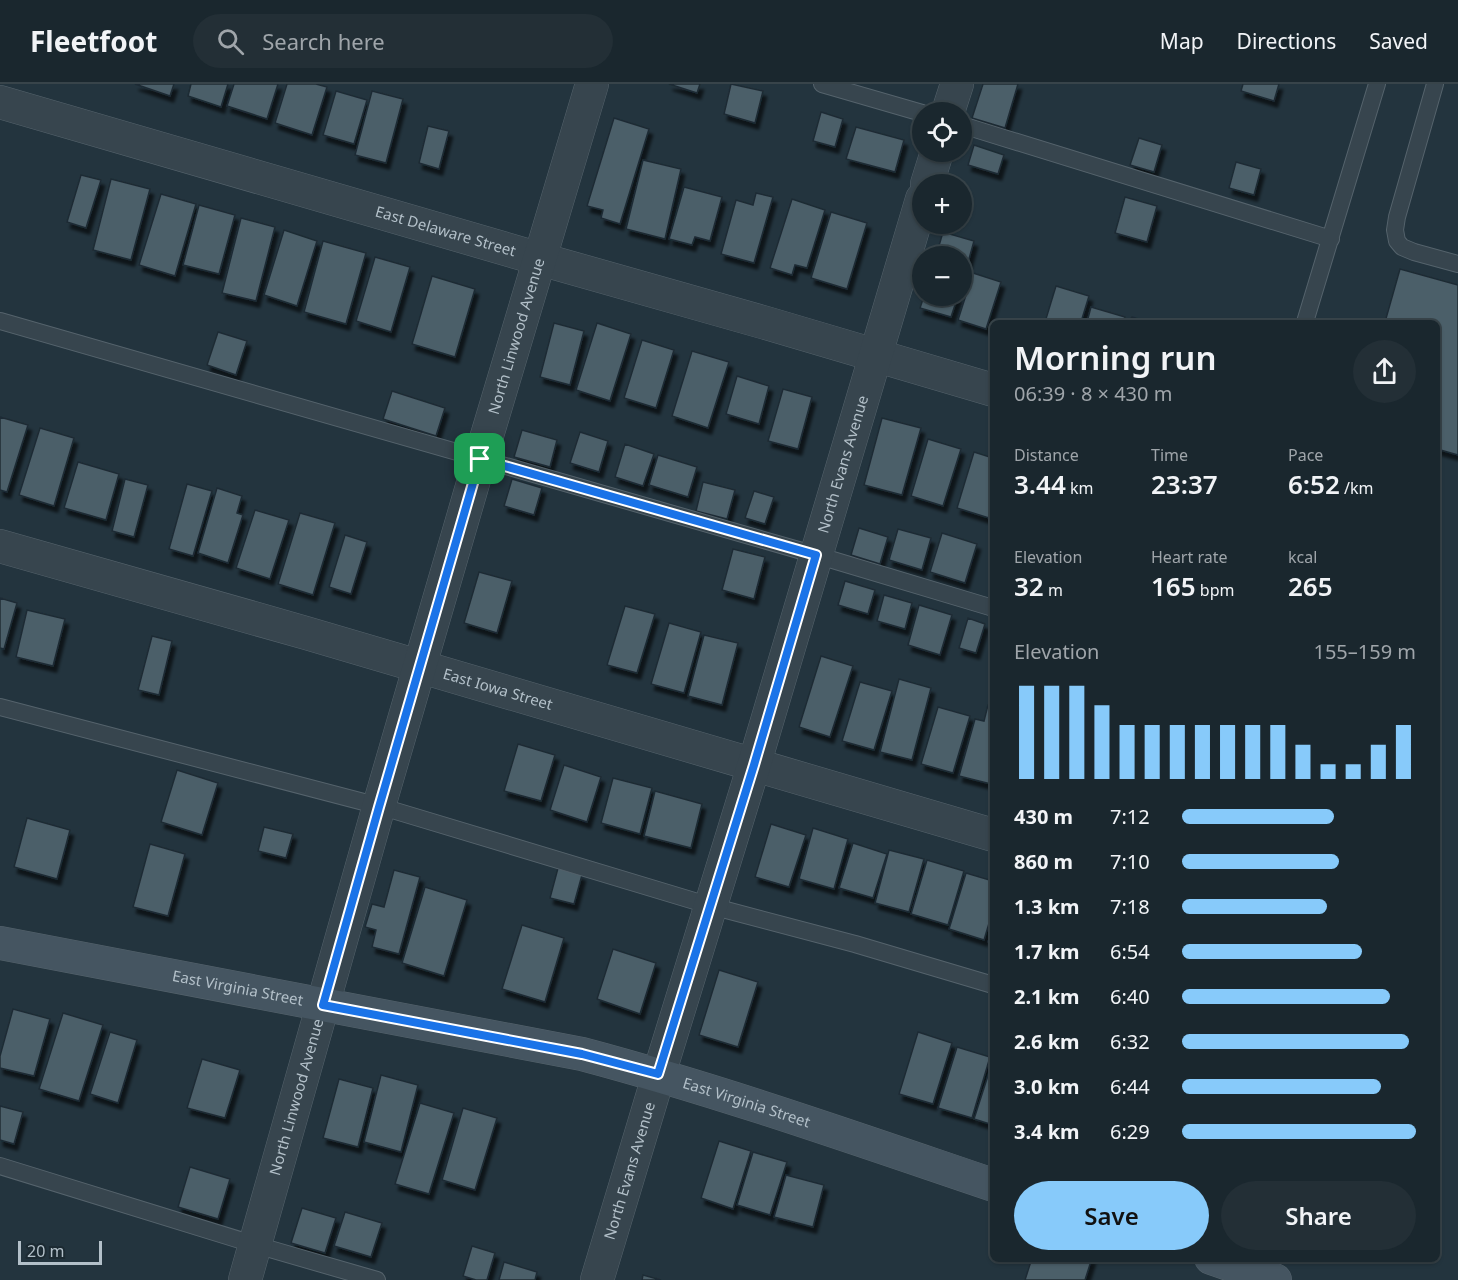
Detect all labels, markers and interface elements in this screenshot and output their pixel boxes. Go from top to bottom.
search box [193,14,613,68]
text: Fleetfoot [30,22,157,60]
icon: search [214,25,247,58]
text: Search here [262,26,385,56]
text: Map [1160,27,1204,55]
text: Directions [1237,27,1336,55]
text: Saved [1369,27,1428,55]
map controls [912,102,972,306]
button: locate [912,102,972,162]
button: + [912,174,972,234]
street label: East Delaware Street [373,201,519,261]
button: − [912,246,972,306]
street label: North Linwood Avenue [483,256,548,417]
text: Morning run [1014,335,1216,380]
button: share [1353,340,1416,403]
text: 06:39 · 8 × 430 m [1014,380,1172,407]
street label: North Evans Avenue [812,393,872,535]
pin [454,433,505,484]
icon: arrive [463,442,496,475]
text: Distance [1014,444,1079,466]
text: Time [1151,444,1188,466]
text: Pace [1288,444,1323,466]
text: 3.44 [1014,466,1066,502]
text: 23:37 [1151,466,1218,502]
text: 6:52 [1288,466,1340,502]
text: km [1066,477,1093,499]
text: /km [1340,477,1373,499]
text: Elevation [1014,546,1082,568]
text: Heart rate [1151,546,1227,568]
text: kcal [1288,546,1317,568]
text: 32 [1014,568,1044,604]
text: 165 [1151,568,1196,604]
text: 265 [1288,568,1333,604]
text: m [1044,579,1063,601]
text: bpm [1196,579,1234,601]
text: Elevation [1014,638,1099,665]
text: 155–159 m [1313,638,1416,665]
street label: East Iowa Street [441,663,556,714]
text: 430 m [1014,803,1073,830]
text: 7:12 [1110,803,1150,830]
text: 860 m [1014,848,1073,875]
text: 7:10 [1110,848,1150,875]
text: 1.3 km [1014,893,1080,920]
text: 7:18 [1110,893,1150,920]
text: 1.7 km [1014,938,1080,965]
text: 6:54 [1110,938,1150,965]
street label: East Virginia Street [171,965,306,1010]
text: 2.1 km [1014,983,1080,1010]
text: 6:40 [1110,983,1150,1010]
street label: North Linwood Avenue [264,1016,327,1178]
text: 2.6 km [1014,1028,1080,1055]
text: 6:32 [1110,1028,1150,1055]
street label: East Virginia Street [680,1072,814,1132]
text: 3.0 km [1014,1073,1080,1100]
text: 6:44 [1110,1073,1150,1100]
street label: North Evans Avenue [599,1099,659,1242]
text: 3.4 km [1014,1118,1080,1145]
text: 6:29 [1110,1118,1150,1145]
button: Save [1014,1181,1209,1250]
button: Share [1221,1181,1416,1250]
scale bar [18,1238,102,1266]
text: 20 m [27,1240,64,1262]

